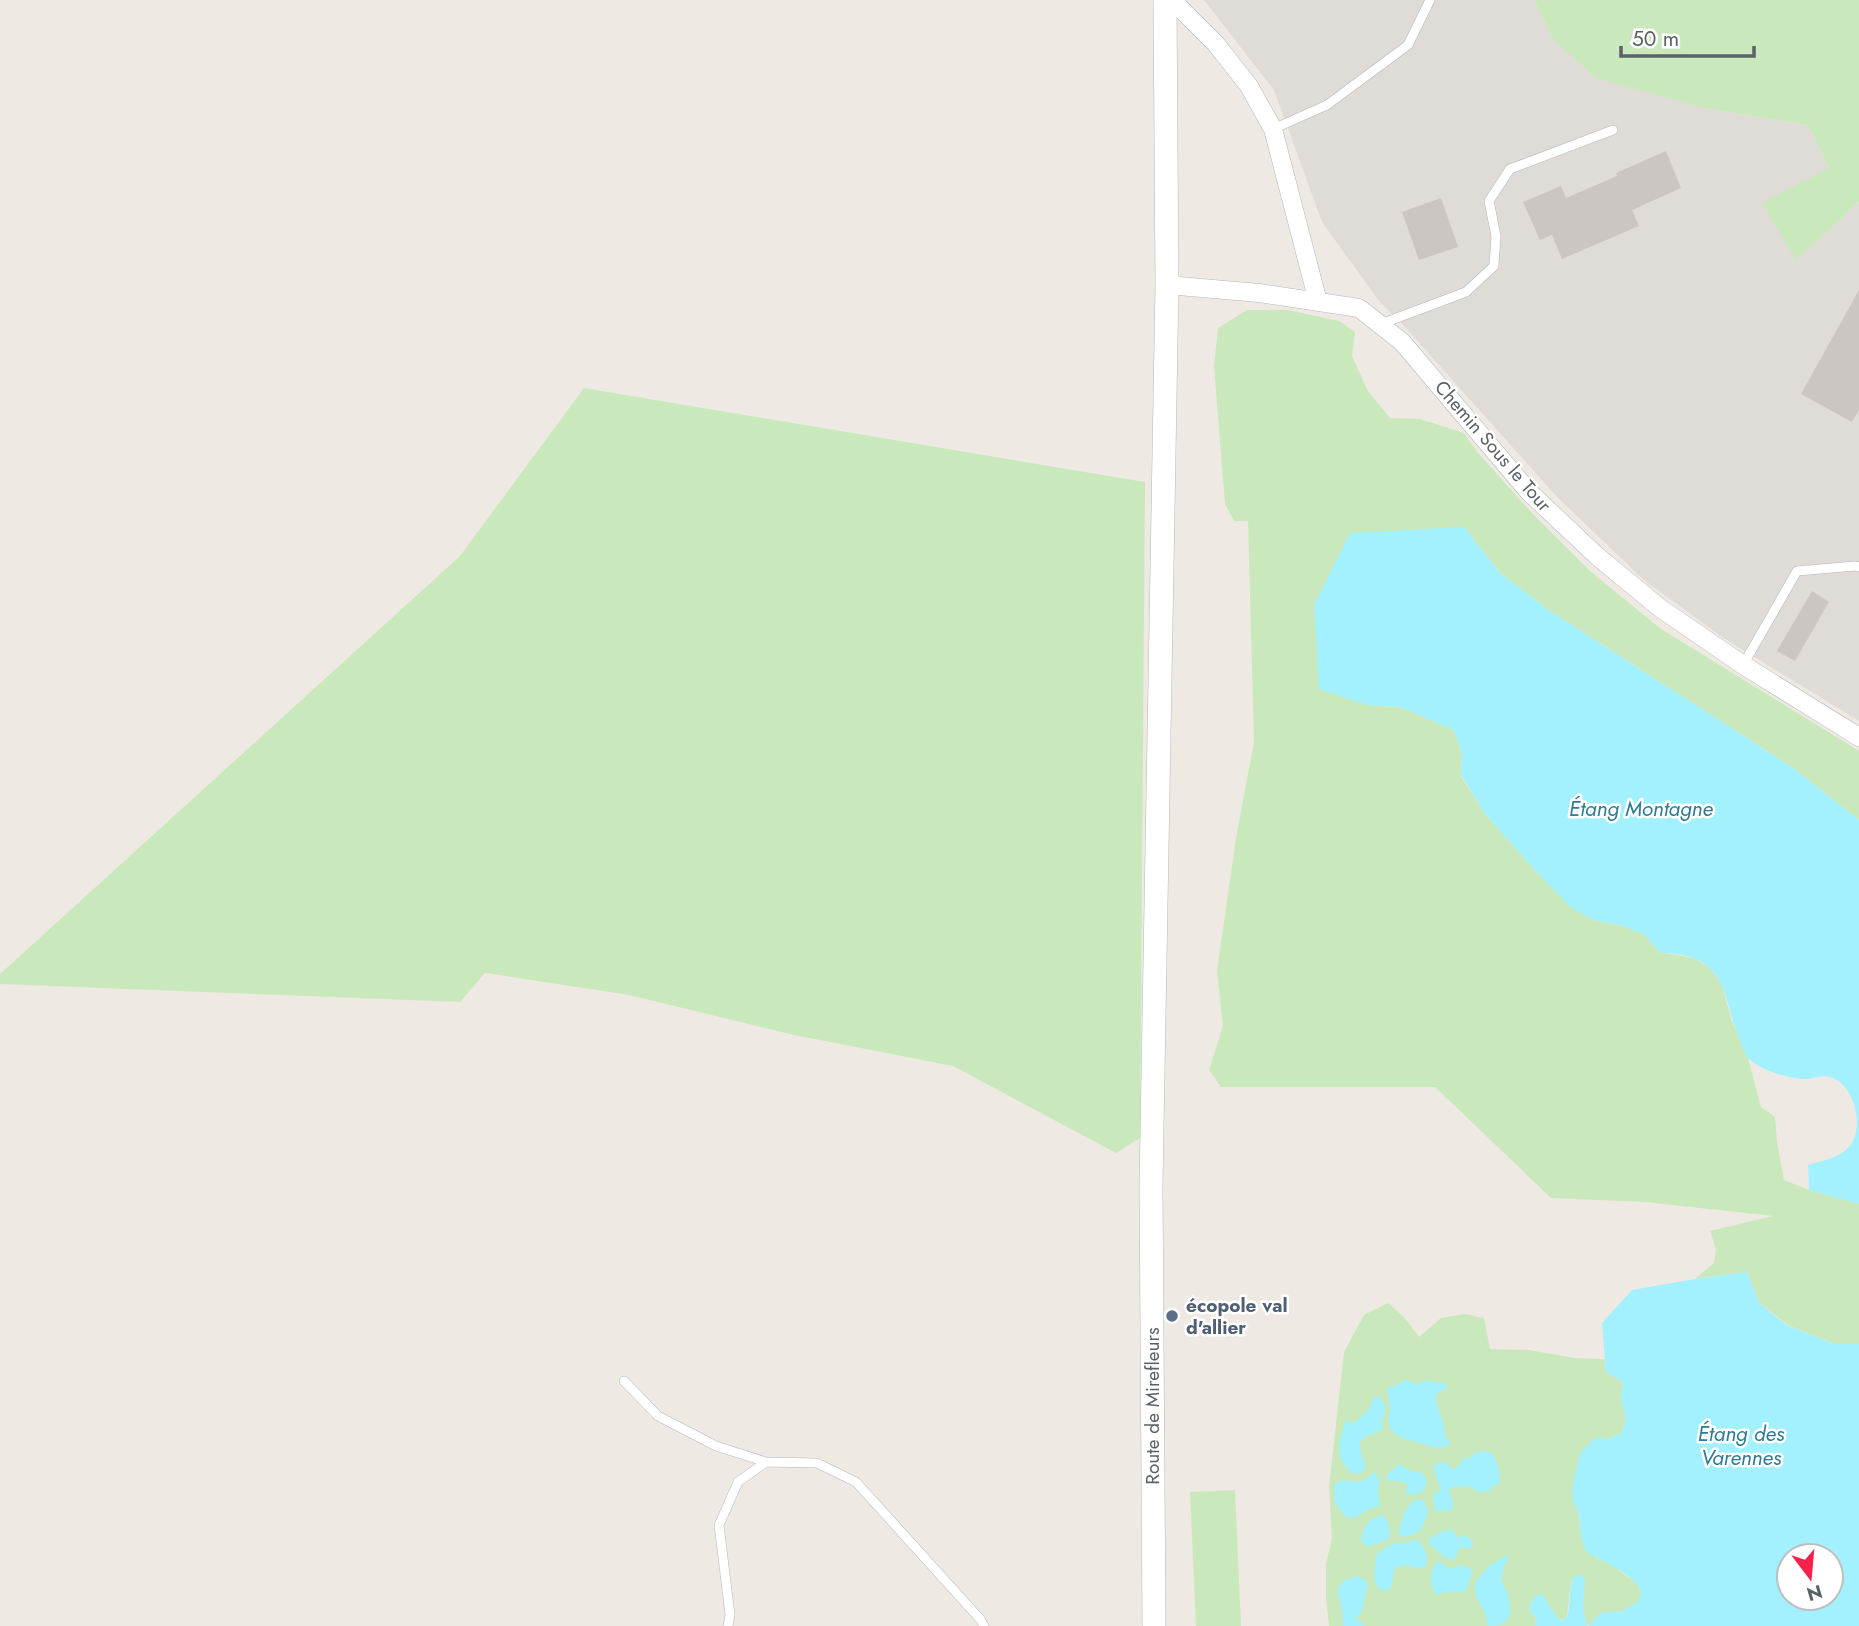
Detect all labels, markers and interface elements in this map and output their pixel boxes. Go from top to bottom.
scale bar [1621,14,1754,58]
text: 50 m [1632,24,1679,54]
street label: Chemin Sous le Tour [1428,375,1558,518]
water label: Étang Montagne [1569,794,1713,824]
place label: écopole val d'allier [1186,1292,1288,1341]
marker: écopole val d'allier [1164,1308,1180,1324]
street label: Route de Mirefleurs [1139,1327,1166,1485]
water label: Étang des Varennes [1698,1419,1785,1473]
north arrow [1775,1542,1845,1612]
text: N [1804,1578,1826,1608]

